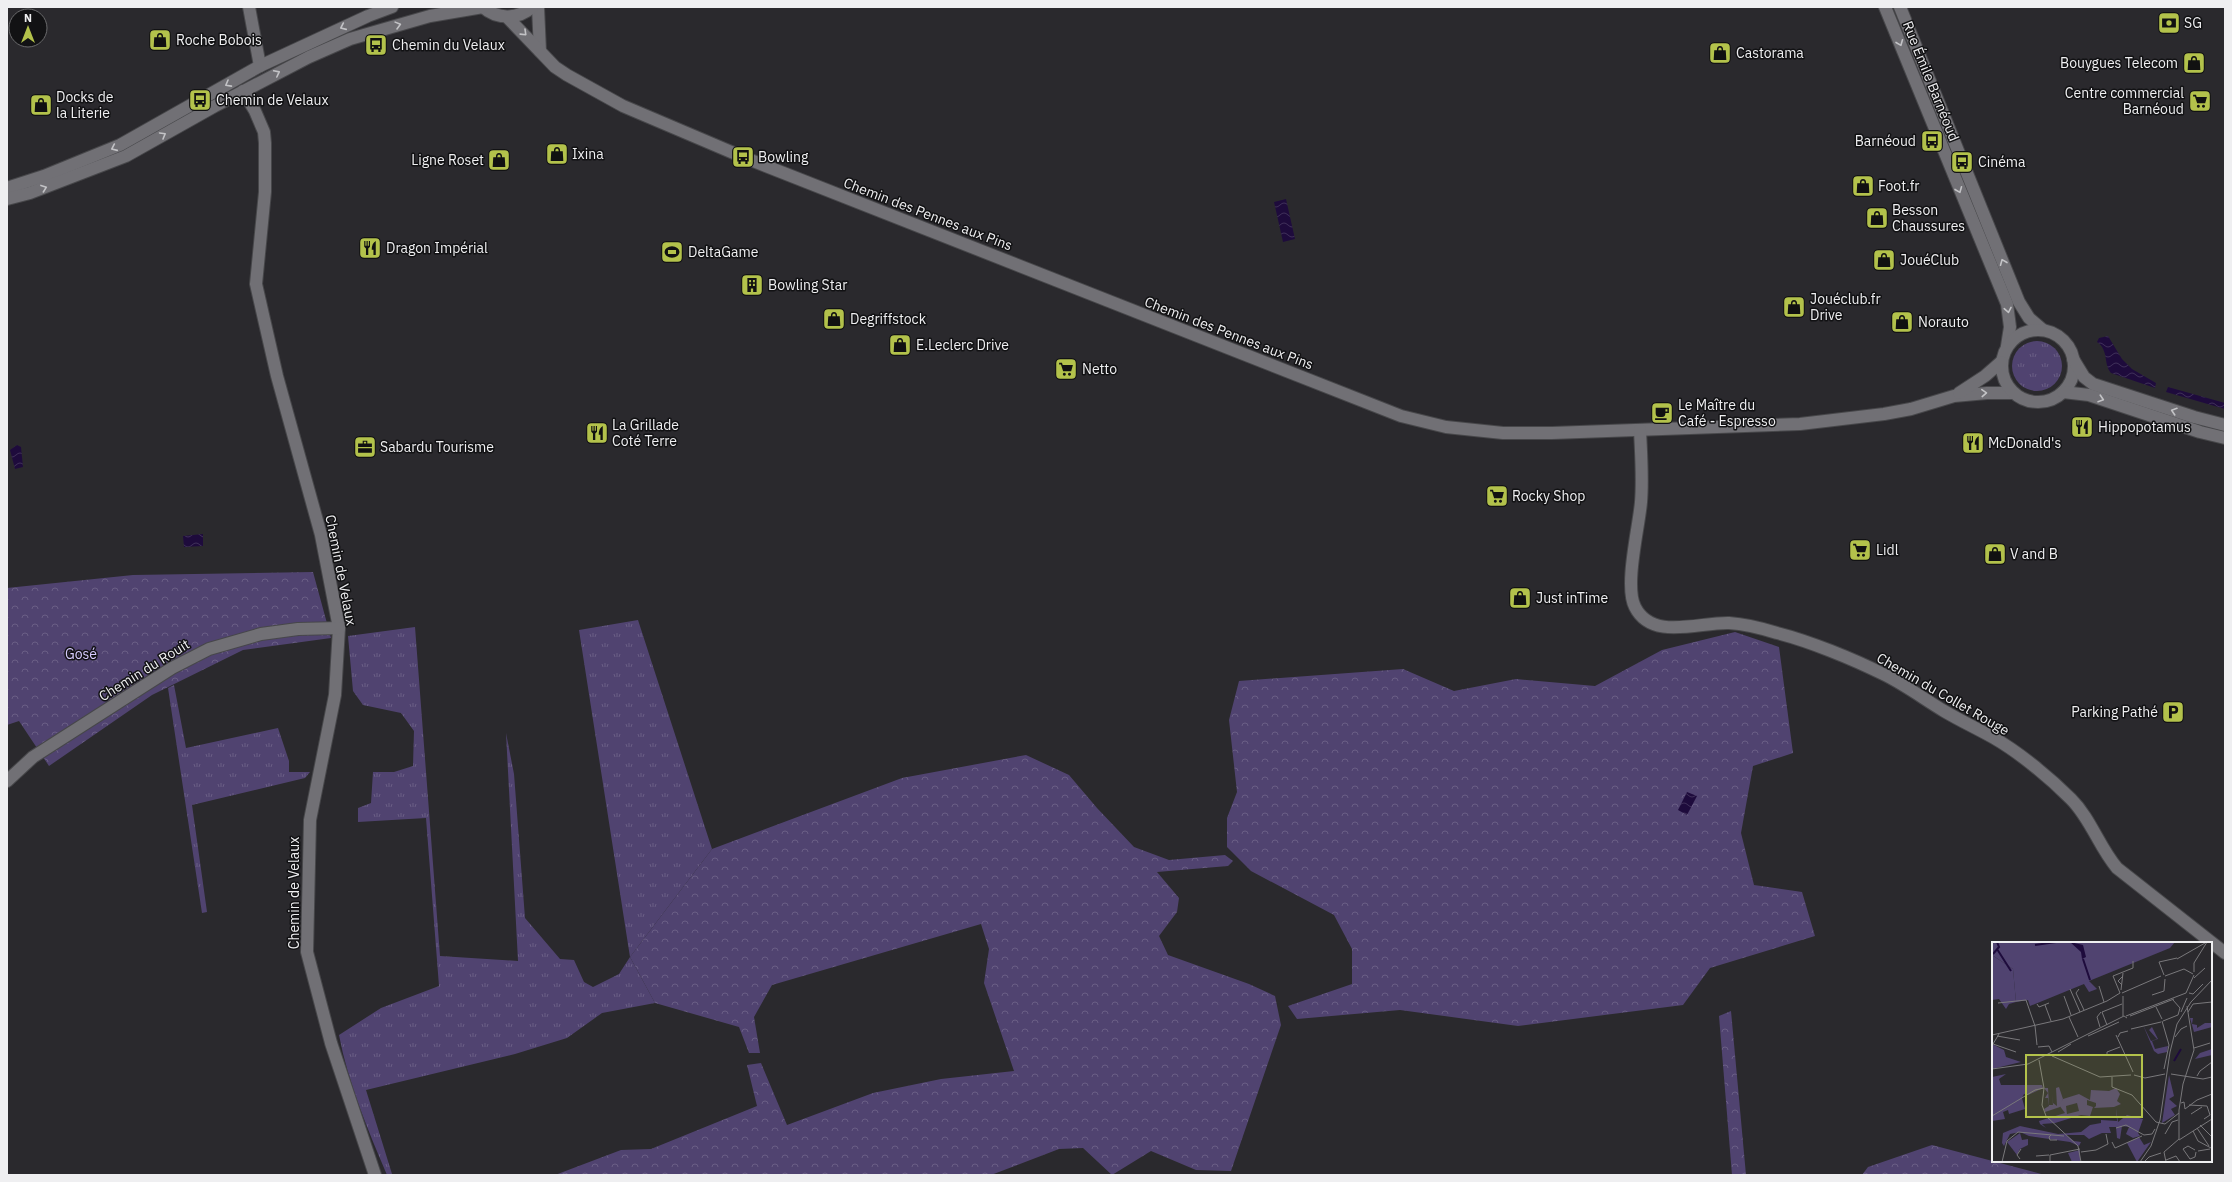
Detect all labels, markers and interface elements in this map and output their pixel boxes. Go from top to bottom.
north arrow [8,8,48,48]
bank icon: SG [2156,10,2182,36]
text: N [24,11,32,25]
place label: SG [2184,14,2202,32]
street label: Rue Émile Barnéoud [1899,18,1964,144]
one-way arrow [394,21,401,30]
one-way arrow [340,22,347,30]
shop icon: Roche Bobois [147,27,173,53]
one-way arrow [519,28,527,36]
place label: Roche Bobois [176,31,262,49]
bus stop icon: Chemin du Velaux [363,32,389,58]
place label: Chemin du Velaux [392,36,505,54]
one-way arrow [1895,39,1903,47]
shop icon: Castorama [1707,40,1733,66]
place label: Castorama [1736,44,1804,62]
shop icon: Bouygues Telecom [2181,50,2207,76]
place label: Bouygues Telecom [2060,54,2178,72]
one-way arrow [273,71,281,78]
one-way arrow [225,79,233,86]
place label: Centre commercial Barnéoud [2065,84,2184,118]
bus stop icon: Chemin de Velaux [187,87,213,113]
place label: Docks de la Literie [56,88,114,122]
supermarket icon: Centre commercial Barnéoud [2187,88,2213,114]
place label: Chemin de Velaux [216,91,329,109]
shop icon: Docks de la Literie [28,92,54,118]
bus stop icon: Barnéoud [1919,128,1945,154]
one-way arrow [159,132,166,139]
place label: Barnéoud [1855,132,1916,150]
shop icon: Ixina [544,141,570,167]
one-way arrow [110,143,118,151]
bus stop icon: Bowling [730,144,756,170]
place label: Ixina [572,145,604,163]
shop icon: Ligne Roset [486,147,512,173]
place label: Bowling [758,148,809,166]
bus stop icon: Cinéma [1949,149,1975,175]
place label: Ligne Roset [411,151,484,169]
place label: Cinéma [1978,153,2026,171]
street label: Chemin des Pennes aux Pins [841,173,1015,255]
shop icon: Foot.fr [1850,173,1876,199]
place label: Foot.fr [1878,177,1919,195]
one-way arrow [41,184,48,192]
one-way arrow [1955,186,1963,193]
place label: Besson Chaussures [1892,201,1965,235]
shop icon: Besson Chaussures [1864,205,1890,231]
restaurant icon: Dragon Impérial [357,235,383,261]
place label: Dragon Impérial [386,239,488,257]
sports icon: DeltaGame [659,239,685,265]
place label: DeltaGame [688,243,759,261]
shop icon: JouéClub [1871,247,1897,273]
place label: JouéClub [1900,251,1959,269]
one-way arrow [2000,258,2008,266]
building icon: Bowling Star [739,272,765,298]
place label: Bowling Star [768,276,847,294]
place label: Jouéclub.fr Drive [1810,290,1881,324]
street label: Chemin des Pennes aux Pins [1142,292,1316,374]
shop icon: Jouéclub.fr Drive [1781,294,1807,320]
shop icon: Degriffstock [821,306,847,332]
one-way arrow [2003,307,2012,313]
shop icon: Norauto [1889,309,1915,335]
place label: Degriffstock [850,310,927,328]
place label: Norauto [1918,313,1969,331]
shop icon: E.Leclerc Drive [887,332,913,358]
place label: E.Leclerc Drive [916,336,1009,354]
supermarket icon: Netto [1053,356,1079,382]
place label: Netto [1082,360,1117,378]
one-way arrow [1981,389,1987,397]
one-way arrow [2098,394,2105,403]
place label: Le Maître du Café - Espresso [1678,396,1776,430]
cafe icon: Le Maître du Café - Espresso [1649,400,1675,426]
one-way arrow [2171,407,2178,416]
restaurant icon: Hippopotamus [2069,414,2095,440]
place label: La Grillade Coté Terre [612,416,679,450]
place label: Hippopotamus [2098,418,2191,436]
restaurant icon: La Grillade Coté Terre [584,420,610,446]
restaurant icon: McDonald's [1960,430,1986,456]
office icon: Sabardu Tourisme [352,434,378,460]
place label: McDonald's [1988,434,2061,452]
place label: Sabardu Tourisme [380,438,494,456]
supermarket icon: Rocky Shop [1484,483,1510,509]
place label: Rocky Shop [1512,487,1585,505]
street label: Chemin de Velaux [321,513,361,627]
supermarket icon: Lidl [1847,537,1873,563]
place label: Lidl [1876,541,1899,559]
shop icon: V and B [1982,541,2008,567]
place label: V and B [2010,545,2058,563]
shop icon: Just inTime [1507,585,1533,611]
place label: Just inTime [1536,589,1608,607]
street label: Chemin du Rouit [95,635,193,705]
park label: Gosé [65,645,97,663]
street label: Chemin du Collet Rouge [1873,649,2013,739]
parking icon: Parking Pathé [2160,699,2186,725]
place label: Parking Pathé [2071,703,2158,721]
street label: Chemin de Velaux [285,837,303,949]
inset map [1992,942,2212,1162]

